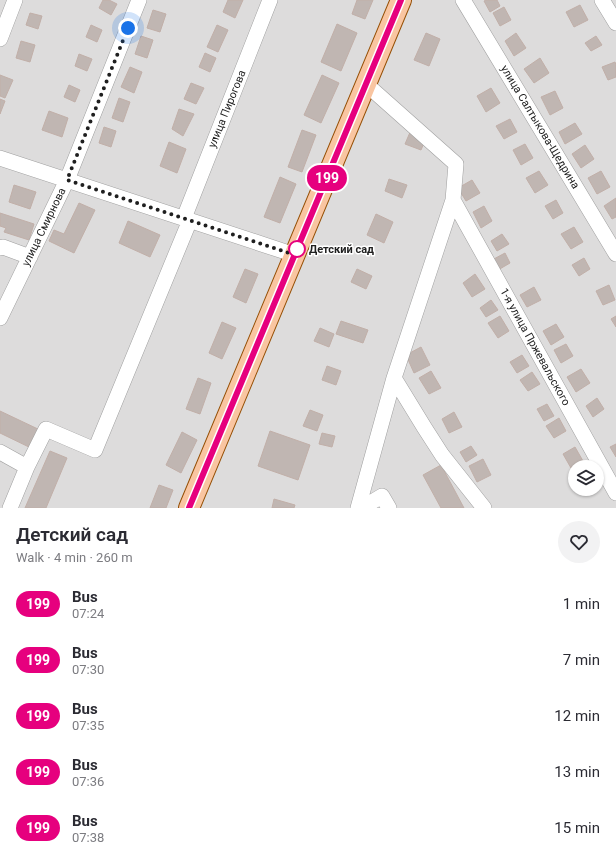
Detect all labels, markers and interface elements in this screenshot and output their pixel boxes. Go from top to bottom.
your location [118,18,138,38]
street label: улица Салтыкова-Щедрина [498,63,582,191]
street label: улица Пирогова [205,68,249,150]
line badge: 199 [304,165,350,191]
text: 199 [315,170,339,186]
street label: улица Смирнова [19,186,69,268]
marker: Детский сад [288,240,306,258]
place label: Детский сад [309,243,374,256]
street label: 1-я улица Пржевальского [497,286,573,408]
map controls [568,460,604,496]
button: layers [568,460,604,496]
button: heart [558,521,600,563]
text: Детский сад [16,523,128,546]
text: Walk · 4 min · 260 m [16,550,133,565]
text: Bus [72,588,98,606]
text: 1 min [563,595,600,613]
text: 199 [26,596,50,612]
text: 07:24 [72,606,104,621]
text: Bus [72,644,98,662]
text: 7 min [563,651,600,669]
text: 199 [26,652,50,668]
text: 07:30 [72,662,104,677]
text: Bus [72,700,98,718]
text: 12 min [554,707,600,725]
text: 199 [26,708,50,724]
text: 07:35 [72,718,104,733]
text: Bus [72,756,98,774]
text: 13 min [554,763,600,781]
text: 199 [26,764,50,780]
text: 07:36 [72,774,104,789]
text: Bus [72,812,98,830]
text: 15 min [554,819,600,837]
text: 199 [26,820,50,836]
text: 07:38 [72,830,104,845]

